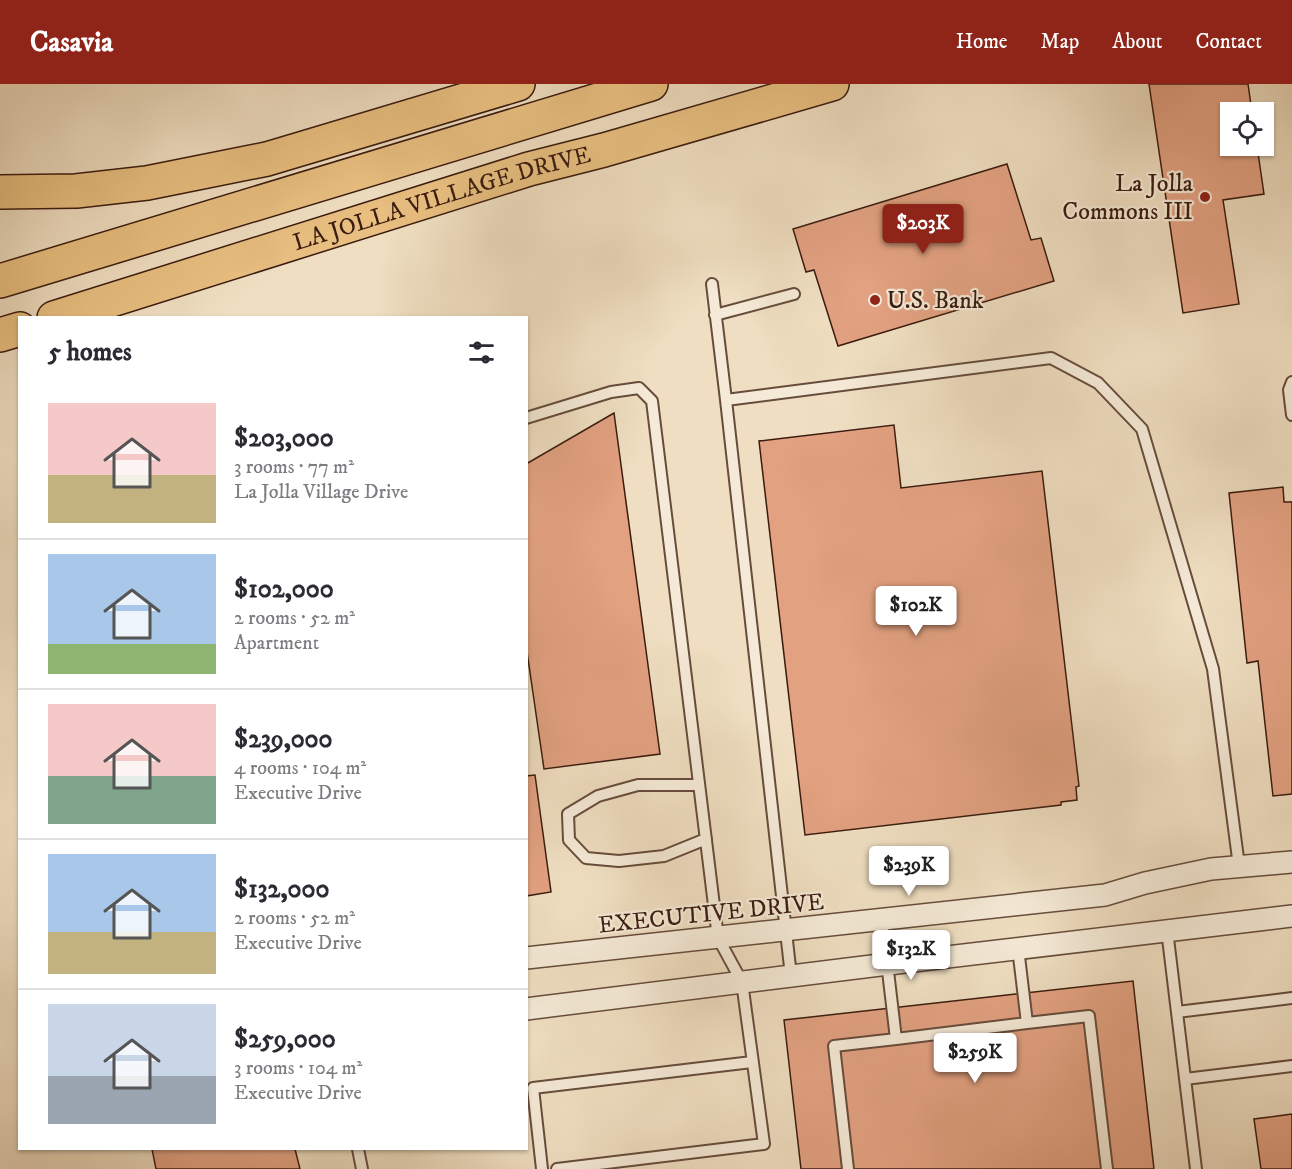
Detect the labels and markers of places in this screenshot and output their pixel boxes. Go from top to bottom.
place label: La Jolla Commons III [1062,169,1194,227]
marker: La Jolla Commons III [1198,190,1212,204]
pin: $203K [881,204,965,255]
place label: U.S. Bank [887,286,984,316]
marker: U.S. Bank [868,293,882,307]
pin: $102K [874,586,958,637]
pin: $239K [867,846,951,897]
pin: $132K [869,930,953,981]
pin: $259K [933,1033,1017,1084]

